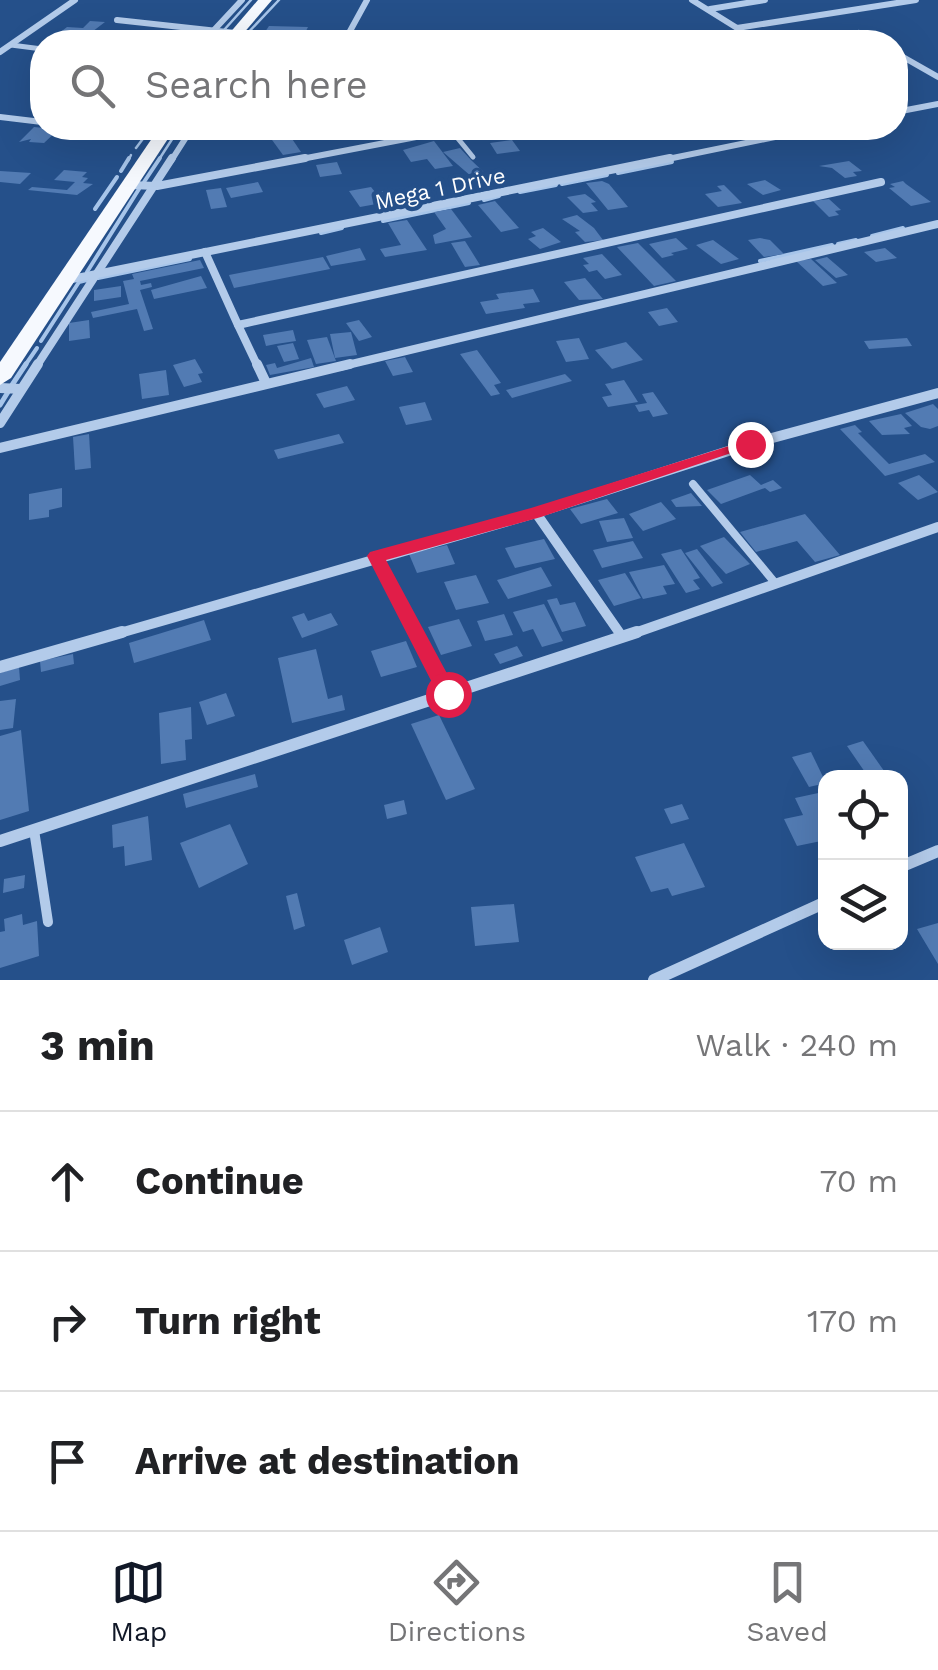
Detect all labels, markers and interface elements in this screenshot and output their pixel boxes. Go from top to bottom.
search box [30,30,908,140]
icon: search [65,58,120,113]
text: Search here [145,63,368,107]
street label: Mega 1 Drive [373,162,508,215]
route end [728,422,774,468]
route start [426,672,472,718]
map controls [818,770,908,950]
button: locate [818,770,908,860]
button: layers [818,860,908,950]
text: 3 min [40,1021,155,1070]
text: Walk · 240 m [696,1026,898,1064]
icon: ahead [40,1154,95,1209]
text: Continue [135,1159,304,1203]
text: 70 m [819,1162,898,1200]
icon: right [40,1294,95,1349]
text: Turn right [135,1299,321,1343]
text: 170 m [807,1302,898,1340]
icon: arrive [40,1434,95,1489]
text: Arrive at destination [135,1439,520,1483]
tab: Map [110,1555,167,1648]
tab: Directions [388,1555,526,1648]
tab: Saved [746,1555,828,1648]

